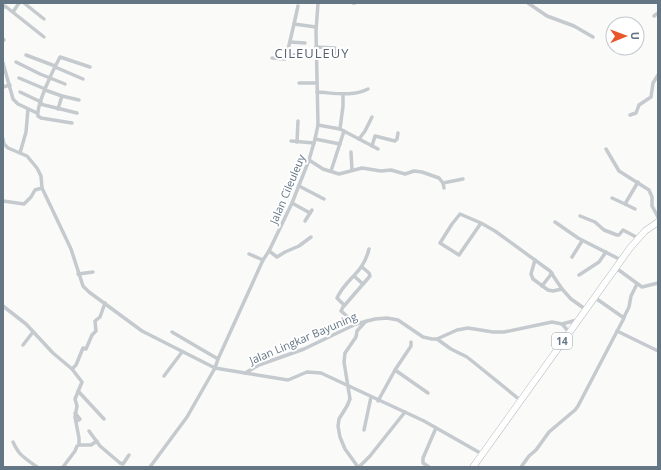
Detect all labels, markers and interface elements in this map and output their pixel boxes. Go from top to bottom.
north arrow [605,16,645,56]
text: U [628,32,643,40]
district label: CILEULEUY [274,44,350,62]
street label: Jalan Cileuleuy [265,151,309,227]
street label: Jalan Lingkar Bayuning [246,308,359,368]
road number: 14 [552,333,572,349]

